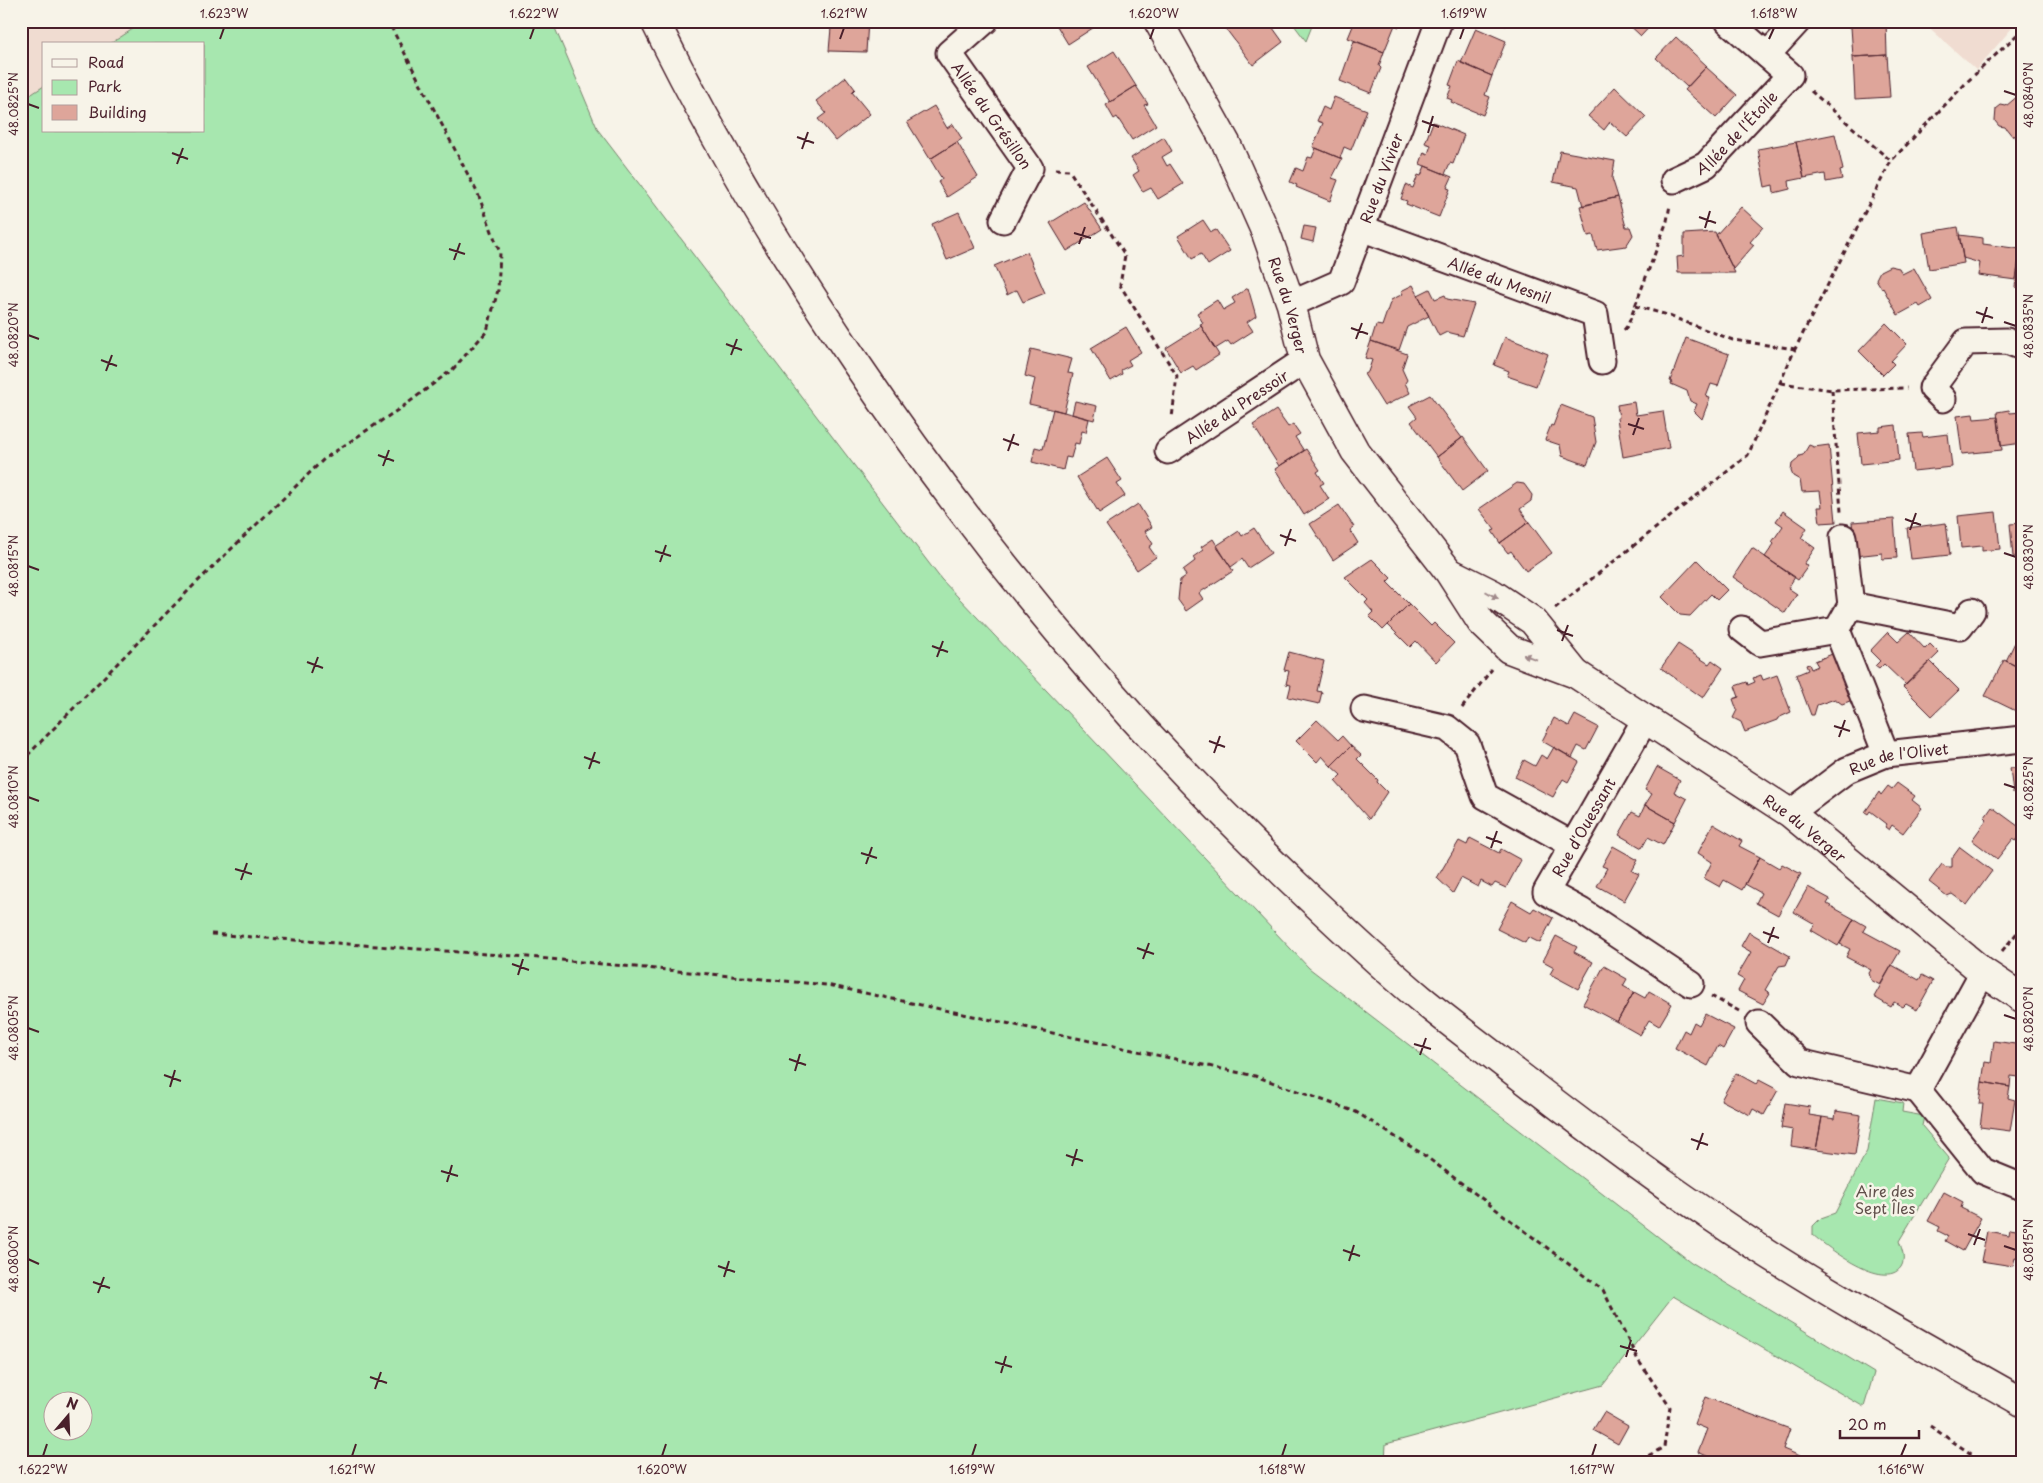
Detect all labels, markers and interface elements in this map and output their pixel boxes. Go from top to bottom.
text: 1.623°W [200,4,249,22]
text: 1.622°W [509,4,559,22]
text: 1.621°W [821,4,868,22]
text: 1.620°W [1129,4,1180,22]
text: 1.619°W [1441,4,1488,22]
text: 1.618°W [1751,4,1798,22]
legend [42,42,205,132]
text: Road [88,50,124,73]
street label: Allée du Grésillon [947,57,1038,173]
text: 48.0840°N [2019,62,2037,128]
text: 48.0825°N [4,72,22,136]
text: Park [88,74,122,97]
street label: Allée de l'Étoile [1692,85,1782,180]
text: Building [88,100,147,123]
street label: Rue du Vivier [1353,129,1408,226]
street label: Allée du Mesnil [1445,250,1555,308]
street label: Rue du Verger [1264,253,1315,357]
text: 48.0835°N [2019,294,2037,358]
text: 48.0820°N [4,302,22,368]
street label: Allée du Pressoir [1180,363,1293,448]
text: 48.0830°N [2019,524,2037,590]
text: 48.0815°N [4,535,22,597]
one-way arrow [1486,590,1499,599]
one-way arrow [1523,653,1538,660]
street label: Rue de l'Olivet [1845,736,1949,780]
text: 48.0825°N [2019,756,2037,820]
text: 48.0810°N [4,765,22,829]
street label: Rue d'Ouessant [1545,773,1621,881]
street label: Rue du Verger [1759,787,1853,868]
text: 48.0820°N [2019,986,2037,1052]
text: 48.0805°N [4,995,22,1061]
park label: Aire des Sept Îles [1855,1179,1916,1219]
text: 48.0815°N [2019,1219,2037,1281]
text: 48.0800°N [4,1226,22,1292]
north arrow [42,1390,92,1440]
text: N [64,1392,81,1415]
scale bar [1840,1408,1919,1440]
text: 20 m [1848,1412,1887,1435]
text: 1.622°W [18,1460,68,1478]
text: 1.621°W [329,1460,376,1478]
text: 1.620°W [637,1460,688,1478]
text: 1.619°W [949,1460,996,1478]
text: 1.618°W [1259,1460,1306,1478]
text: 1.617°W [1569,1460,1615,1478]
text: 1.616°W [1878,1460,1925,1478]

